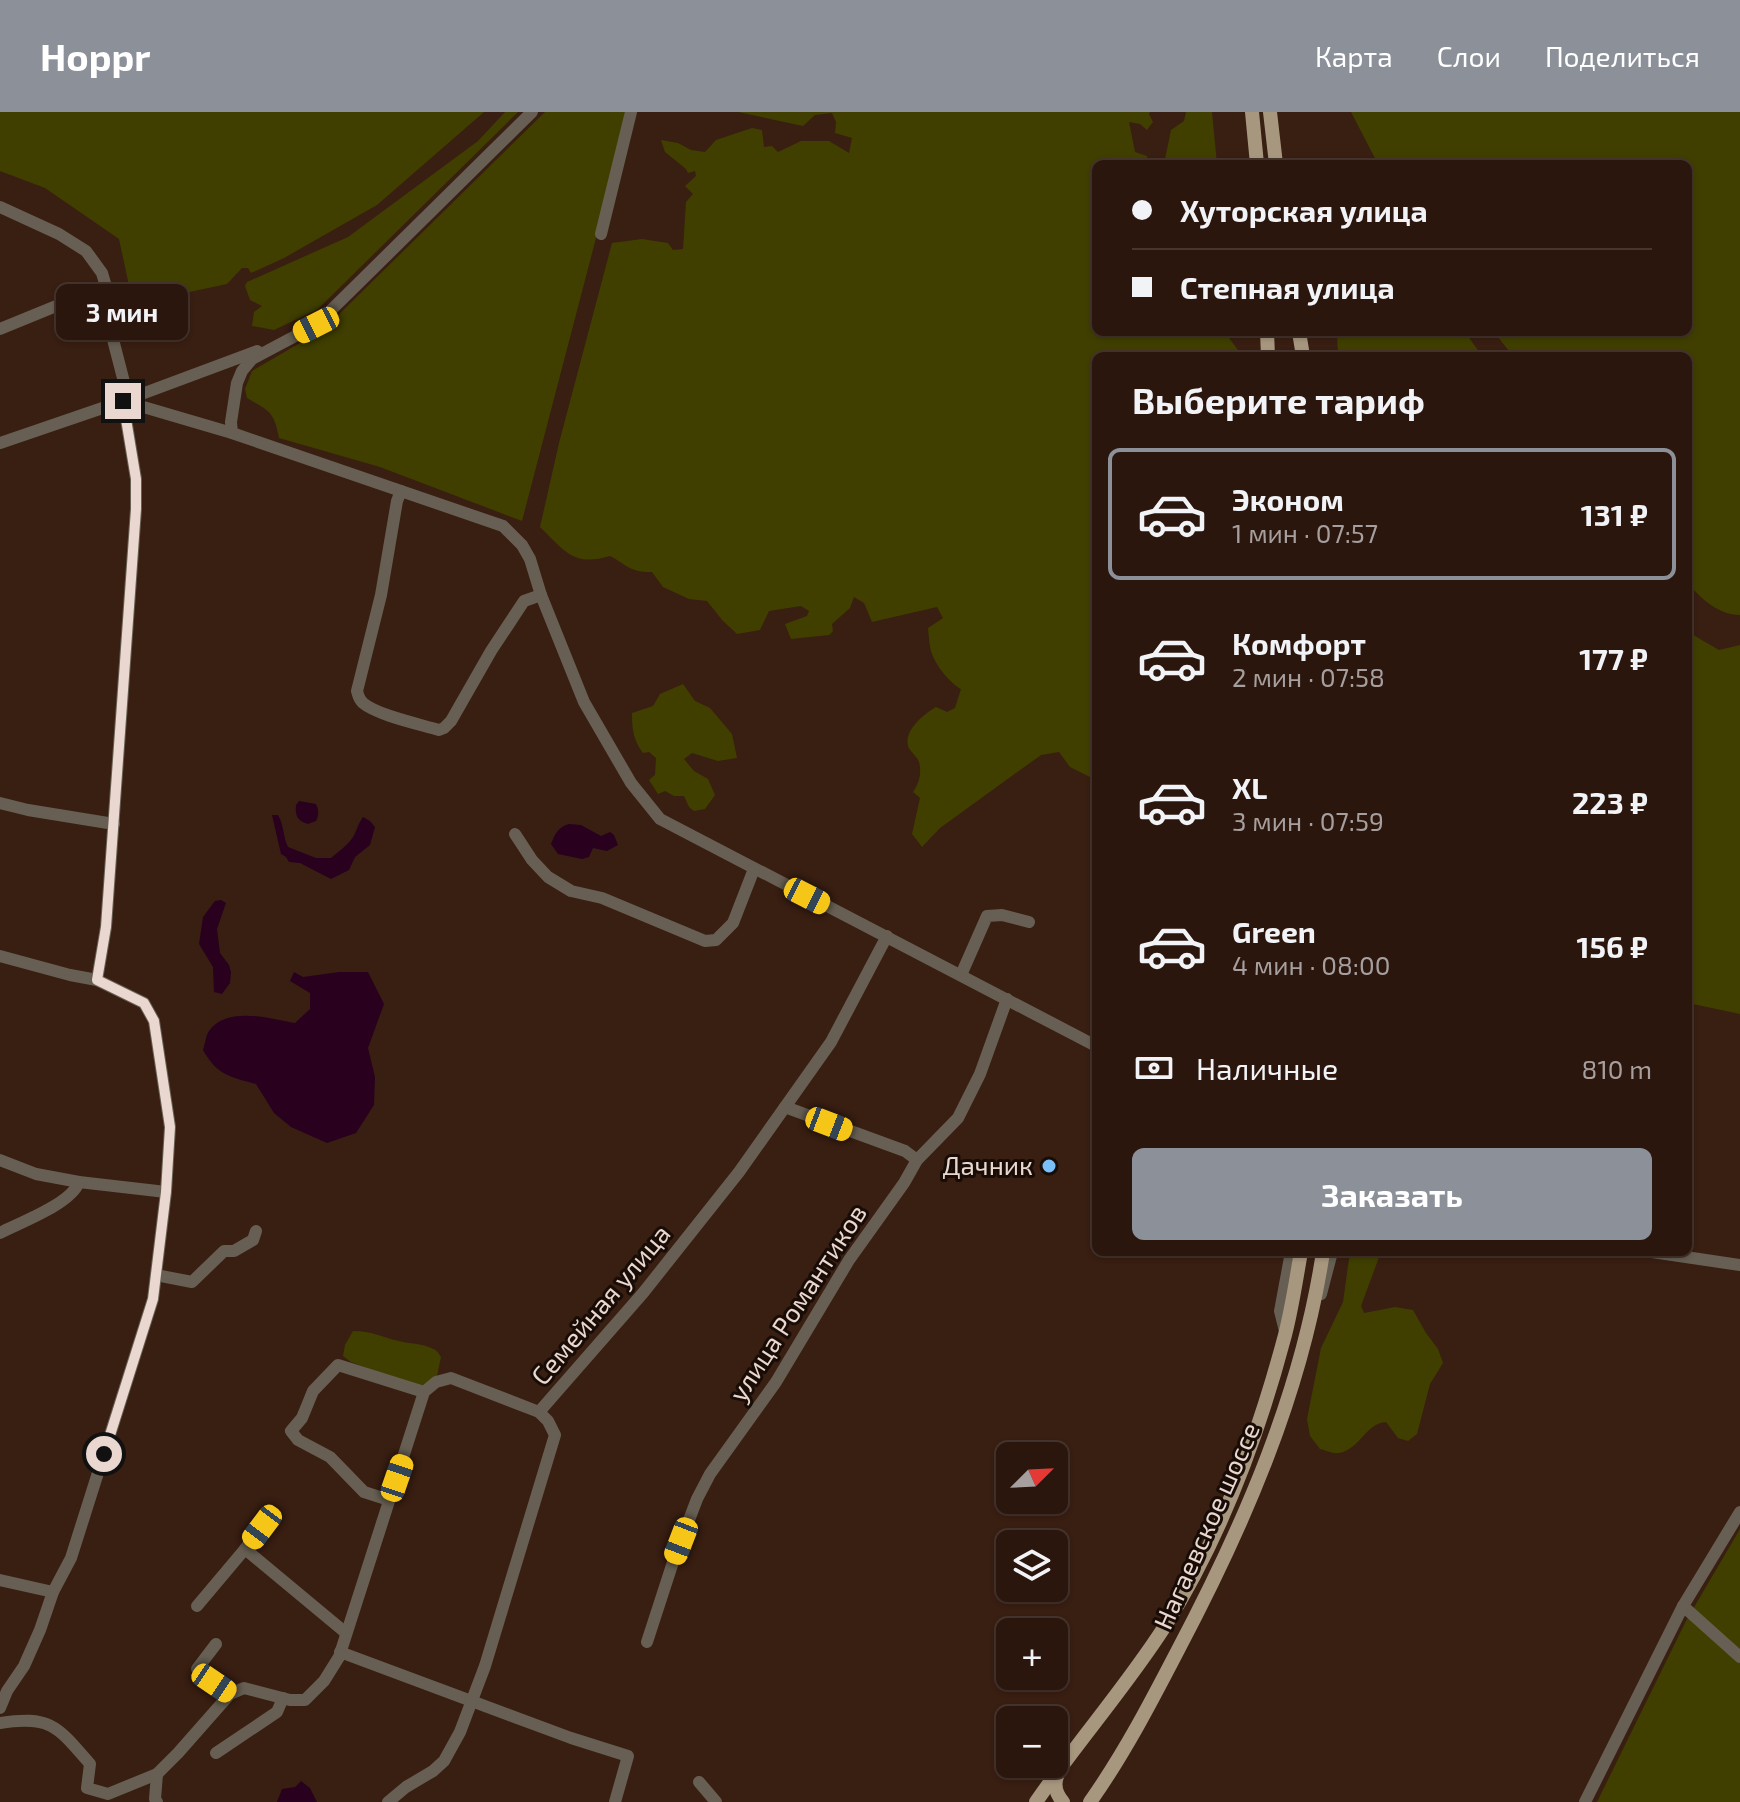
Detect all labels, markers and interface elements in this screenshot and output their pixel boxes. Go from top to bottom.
text: Hoppr [40,33,151,79]
text: Карта [1315,39,1393,73]
text: Слои [1437,39,1501,73]
text: Поделиться [1545,39,1700,73]
text: Хуторская улица [1180,192,1428,228]
text: Степная улица [1180,269,1395,305]
callout: 3 мин [57,285,189,341]
text: 3 мин [86,296,158,327]
car [289,303,343,347]
text: Выберите тариф [1132,378,1425,421]
route end [105,383,141,419]
icon: car [1136,478,1208,550]
text: Эконом [1232,481,1344,517]
text: 131 ₽ [1581,496,1648,532]
text: 1 мин · 07:57 [1232,517,1378,548]
icon: car [1136,622,1208,694]
text: Комфорт [1232,625,1366,661]
text: 177 ₽ [1579,640,1648,676]
text: 2 мин · 07:58 [1232,661,1385,692]
icon: car [1136,766,1208,838]
text: XL [1232,769,1267,805]
text: 223 ₽ [1572,784,1648,820]
text: 3 мин · 07:59 [1232,805,1384,836]
car [780,874,834,918]
icon: car [1136,910,1208,982]
text: Green [1232,913,1316,949]
text: 156 ₽ [1577,928,1648,964]
text: 4 мин · 08:00 [1232,949,1390,980]
icon: cash [1132,1046,1176,1090]
text: Наличные [1196,1050,1338,1086]
text: 810 m [1582,1053,1652,1084]
car [802,1104,856,1144]
button: Заказать [1132,1148,1652,1240]
place label: Дачник [942,1149,1033,1180]
marker: Дачник [1040,1157,1058,1175]
street label: улица Романтиков [722,1198,873,1407]
street label: Семейная улица [524,1218,677,1391]
street label: Нагаевское шоссе [1146,1417,1265,1633]
route start [86,1436,122,1472]
north arrow [996,1442,1068,1514]
map controls [996,1442,1068,1778]
car [378,1451,416,1505]
car [238,1501,286,1553]
car [661,1514,701,1568]
button: layers [996,1530,1068,1602]
button: + [996,1618,1068,1690]
car [187,1660,241,1706]
button: − [996,1706,1068,1778]

